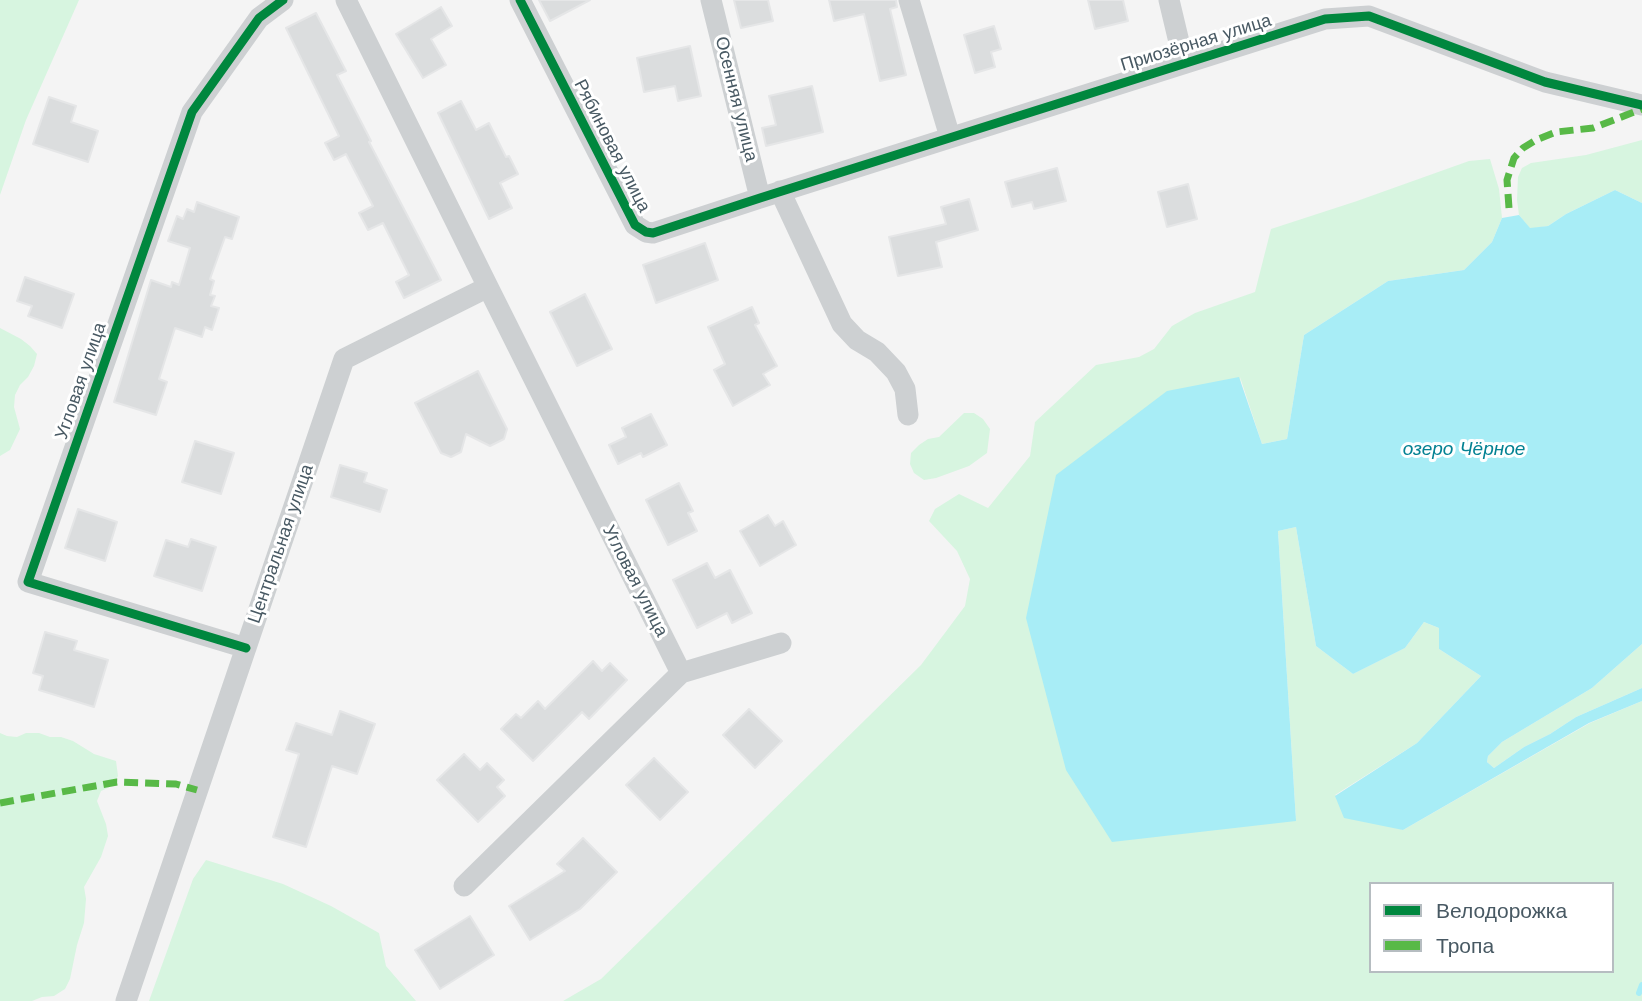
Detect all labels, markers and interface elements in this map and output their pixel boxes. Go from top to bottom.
street label: Приозёрная улица [1118,10,1274,76]
street label: Осенняя улица [710,34,762,164]
street label: Рябиновая улица [569,76,655,216]
street label: Угловая улица [51,320,111,442]
water label: озеро Чёрное [1403,438,1525,460]
street label: Центральная улица [244,462,318,626]
street label: Угловая улица [598,522,672,640]
legend [1369,882,1614,973]
text: Велодорожка [1436,898,1567,923]
text: Тропа [1436,933,1494,958]

